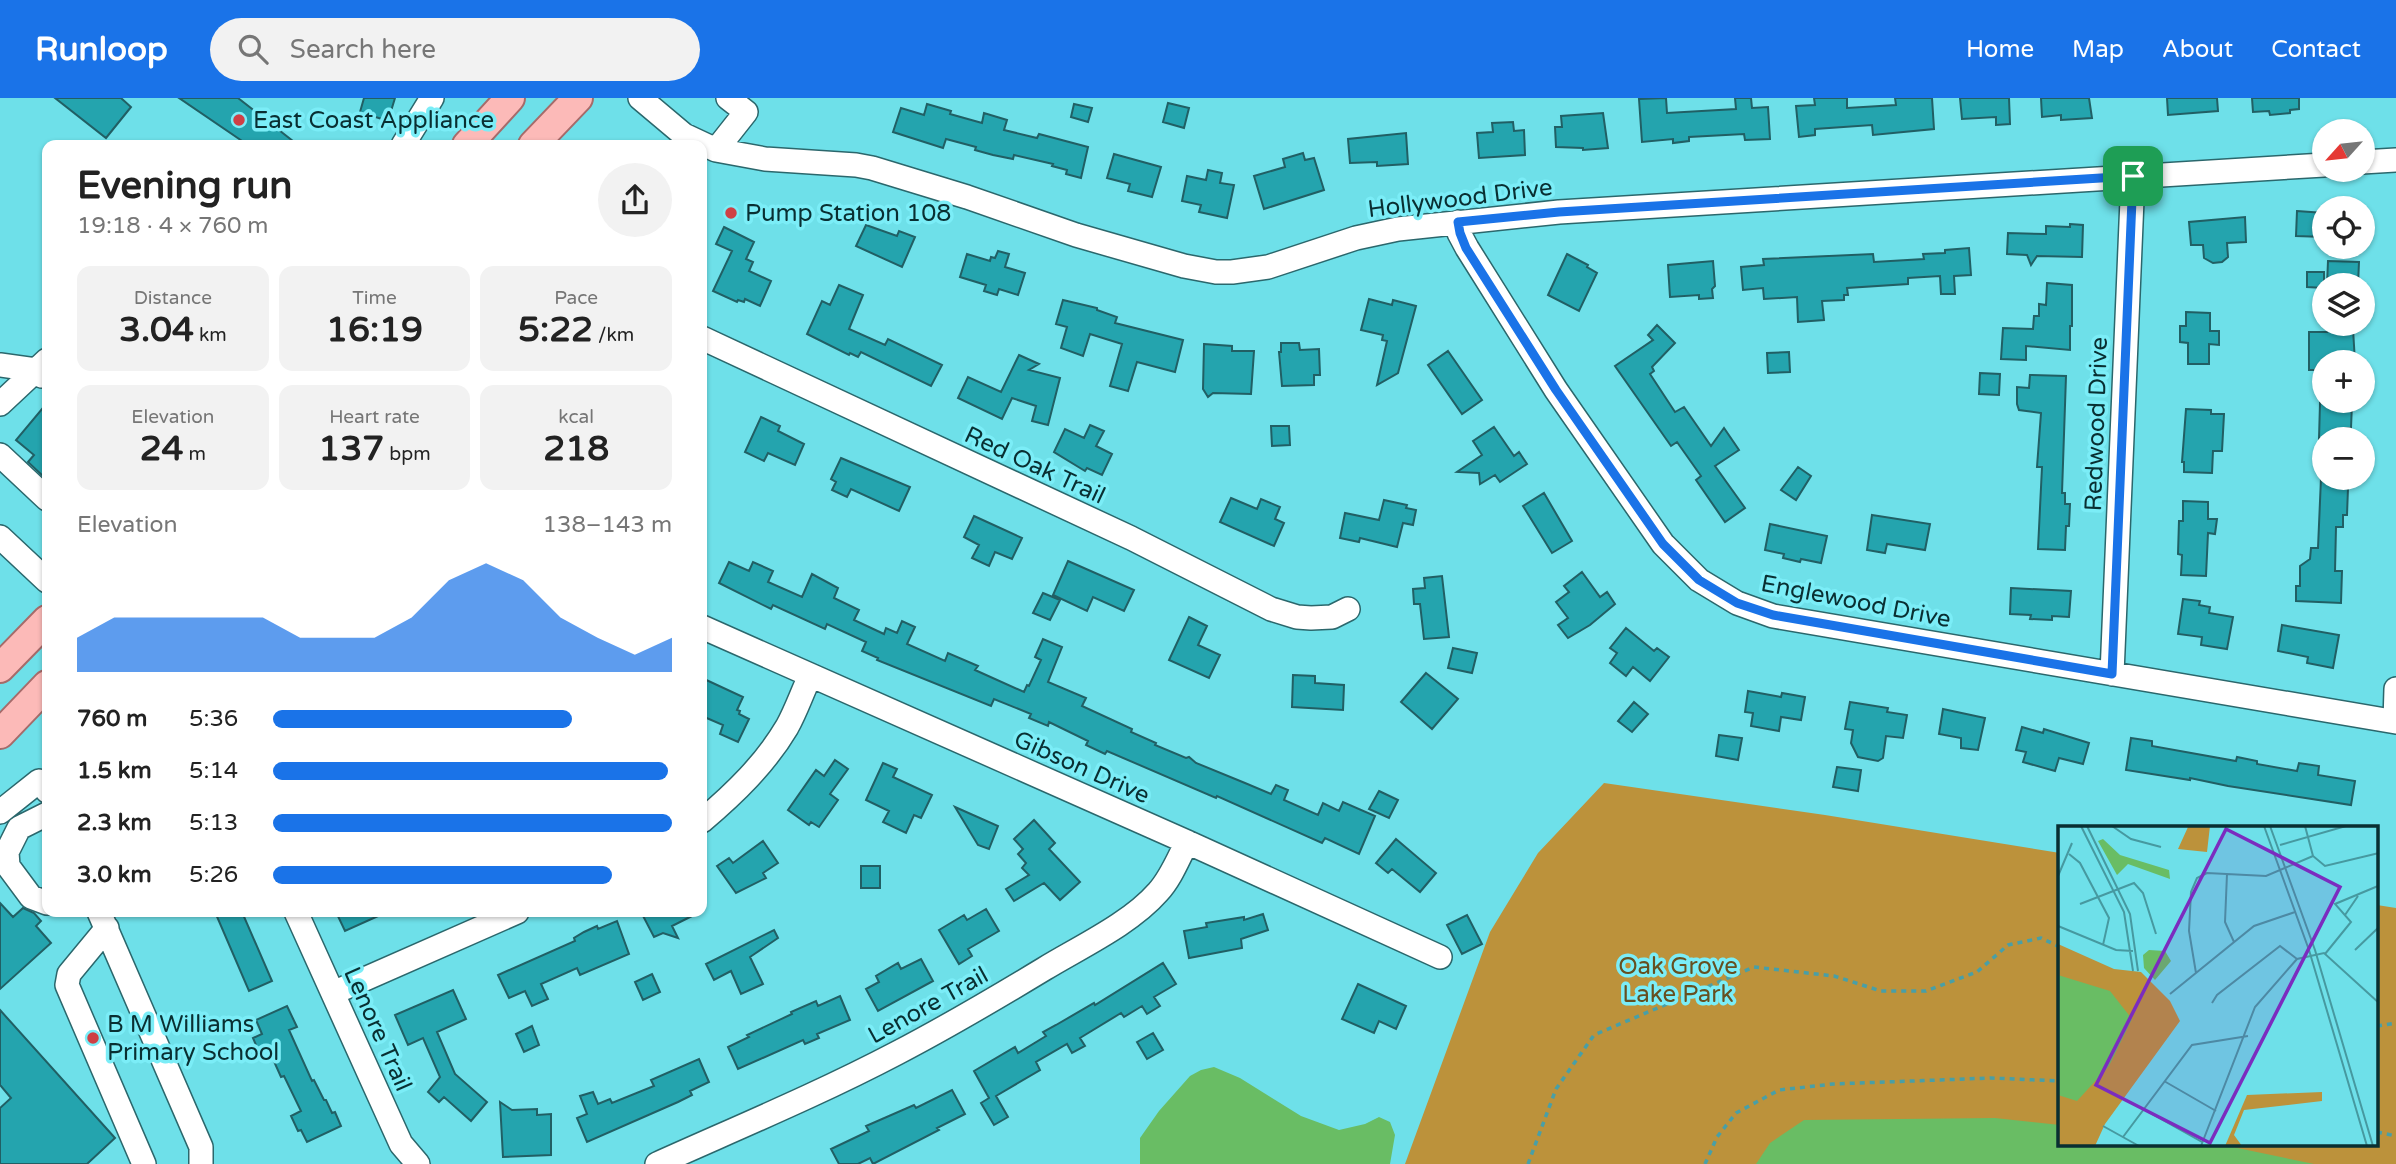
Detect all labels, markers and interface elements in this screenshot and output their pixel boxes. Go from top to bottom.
search box [210,18,700,81]
text: Runloop [35,30,168,69]
icon: search [234,30,272,68]
text: Search here [290,34,436,65]
text: Home [1966,35,2034,64]
text: Map [2072,35,2124,64]
text: About [2162,35,2233,64]
text: Contact [2271,35,2361,64]
place label: East Coast Appliance [253,106,494,135]
marker: East Coast Appliance [231,112,247,128]
north arrow [2312,119,2375,182]
map controls [2312,119,2375,490]
pin [2103,146,2163,206]
icon: arrive [2114,157,2152,195]
text: Evening run [77,163,292,209]
button: share [598,163,672,237]
street label: Hollywood Drive [1366,173,1554,224]
button: locate [2312,196,2375,259]
place label: Pump Station 108 [745,199,951,228]
marker: Pump Station 108 [723,205,739,221]
text: 19:18 · 4 × 760 m [77,212,268,240]
button: layers [2312,273,2375,336]
text: Distance [134,287,212,309]
text: Time [352,287,397,309]
text: Pace [554,287,598,309]
text: 3.04 [119,309,194,351]
text: 16:19 [326,309,423,351]
text: 5:22 [518,309,593,351]
text: km [194,324,227,346]
text: /km [593,324,634,346]
street label: Redwood Drive [2079,336,2114,512]
button: + [2312,350,2375,413]
text: Elevation [131,406,214,428]
text: Heart rate [329,406,420,428]
text: kcal [558,406,594,428]
street label: Red Oak Trail [960,420,1110,511]
button: − [2312,427,2375,490]
text: 24 [140,428,184,470]
text: 137 [318,428,384,470]
text: 218 [543,428,609,470]
text: m [184,443,206,465]
text: bpm [384,443,431,465]
text: Elevation [77,511,178,539]
text: 138–143 m [543,511,672,539]
street label: Englewood Drive [1758,569,1953,634]
text: 760 m [77,705,147,733]
text: 5:36 [189,705,238,733]
street label: Gibson Drive [1009,725,1154,810]
text: 1.5 km [77,757,152,785]
text: 5:14 [189,757,238,785]
text: 2.3 km [77,809,152,837]
text: 5:13 [189,809,238,837]
inset map [2058,826,2378,1146]
text: 3.0 km [77,861,152,889]
text: 5:26 [189,861,238,889]
park label: Oak Grove Lake Park [1618,952,1738,1009]
street label: Lenore Trail [863,960,993,1050]
street label: Lenore Trail [337,963,418,1096]
place label: B M Williams Primary School [107,1010,279,1067]
marker: B M Williams Primary School [85,1030,101,1046]

